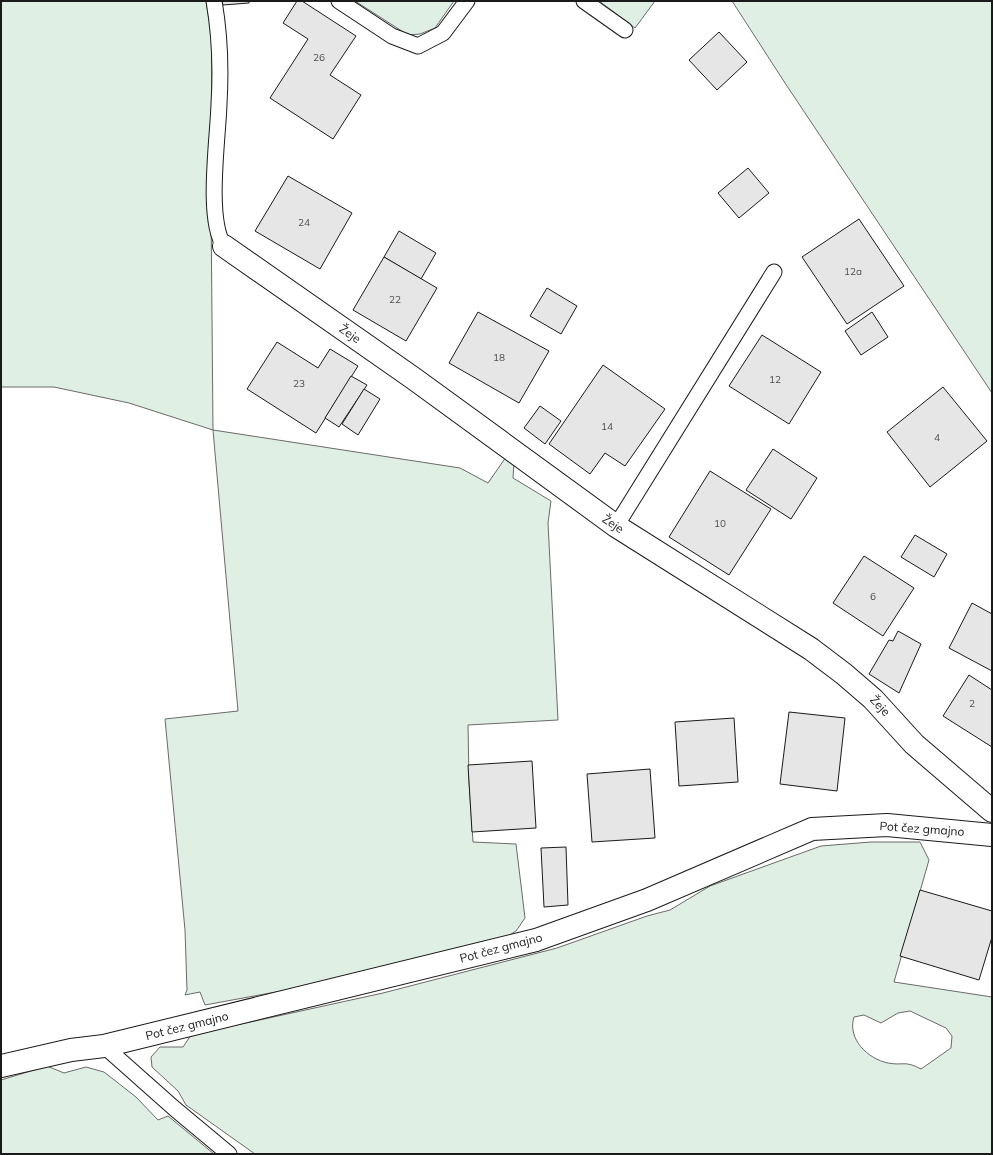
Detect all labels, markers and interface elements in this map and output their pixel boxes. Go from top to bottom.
house number: 26 [313,51,325,64]
house number: 24 [298,216,310,229]
house number: 12a [844,265,862,278]
house number: 22 [389,293,401,306]
street label: Žeje [337,321,364,346]
house number: 18 [493,351,505,364]
house number: 12 [769,373,781,386]
house number: 23 [293,377,305,390]
house number: 14 [601,420,613,433]
house number: 4 [934,431,940,444]
street label: Žeje [600,511,627,536]
house number: 10 [714,517,726,530]
house number: 6 [870,590,876,603]
street label: Žeje [867,692,894,719]
house number: 2 [969,697,975,710]
street label: Pot čez gmajno [879,818,965,839]
street label: Pot čez gmajno [458,929,544,966]
street label: Pot čez gmajno [144,1008,230,1043]

